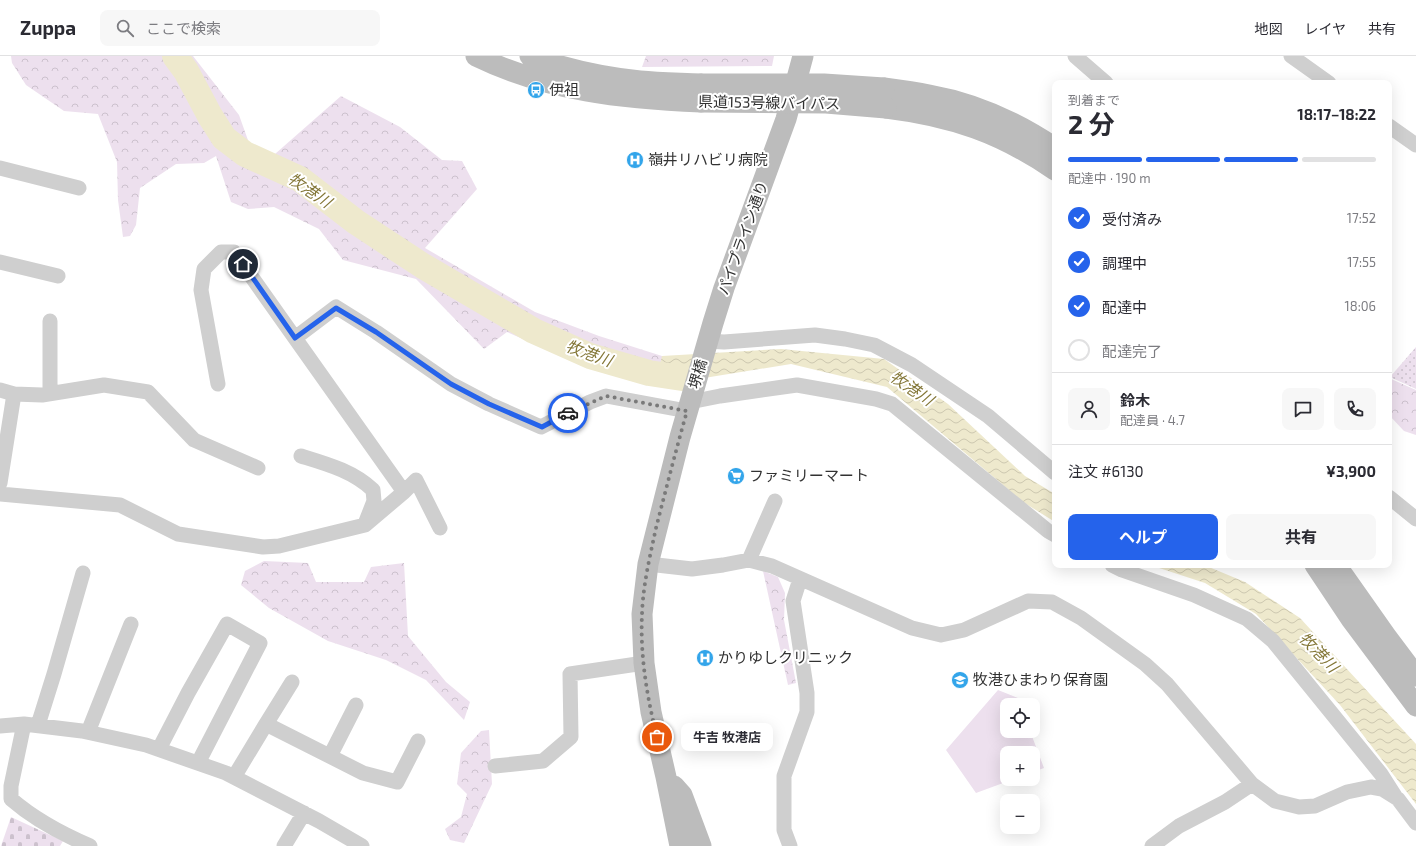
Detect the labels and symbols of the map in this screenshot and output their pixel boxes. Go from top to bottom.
bus stop icon: 伊祖 [526,80,546,100]
place label: 伊祖 [549,80,579,98]
street label: 県道153号線バイパス [698,92,840,112]
hospital icon: 嶺井リハビリ病院 [625,150,645,170]
place label: 嶺井リハビリ病院 [648,150,768,168]
water label: 牧港川 [285,168,337,212]
street label: パイプライン通り [713,178,771,297]
pin [226,247,260,281]
water label: 牧港川 [563,335,617,370]
street label: 堺橋 [684,357,710,391]
water label: 牧港川 [887,366,939,410]
courier [548,393,588,433]
supermarket icon: ファミリーマート [726,466,746,486]
place label: ファミリーマート [749,466,869,484]
water label: 牧港川 [1296,628,1344,677]
hospital icon: かりゆしクリニック [695,648,715,668]
place label: かりゆしクリニック [718,648,853,666]
school or university icon: 牧港ひまわり保育園 [950,670,970,690]
place label: 牧港ひまわり保育園 [973,670,1108,688]
pin [640,720,674,754]
callout: 牛吉 牧港店 [681,723,773,751]

